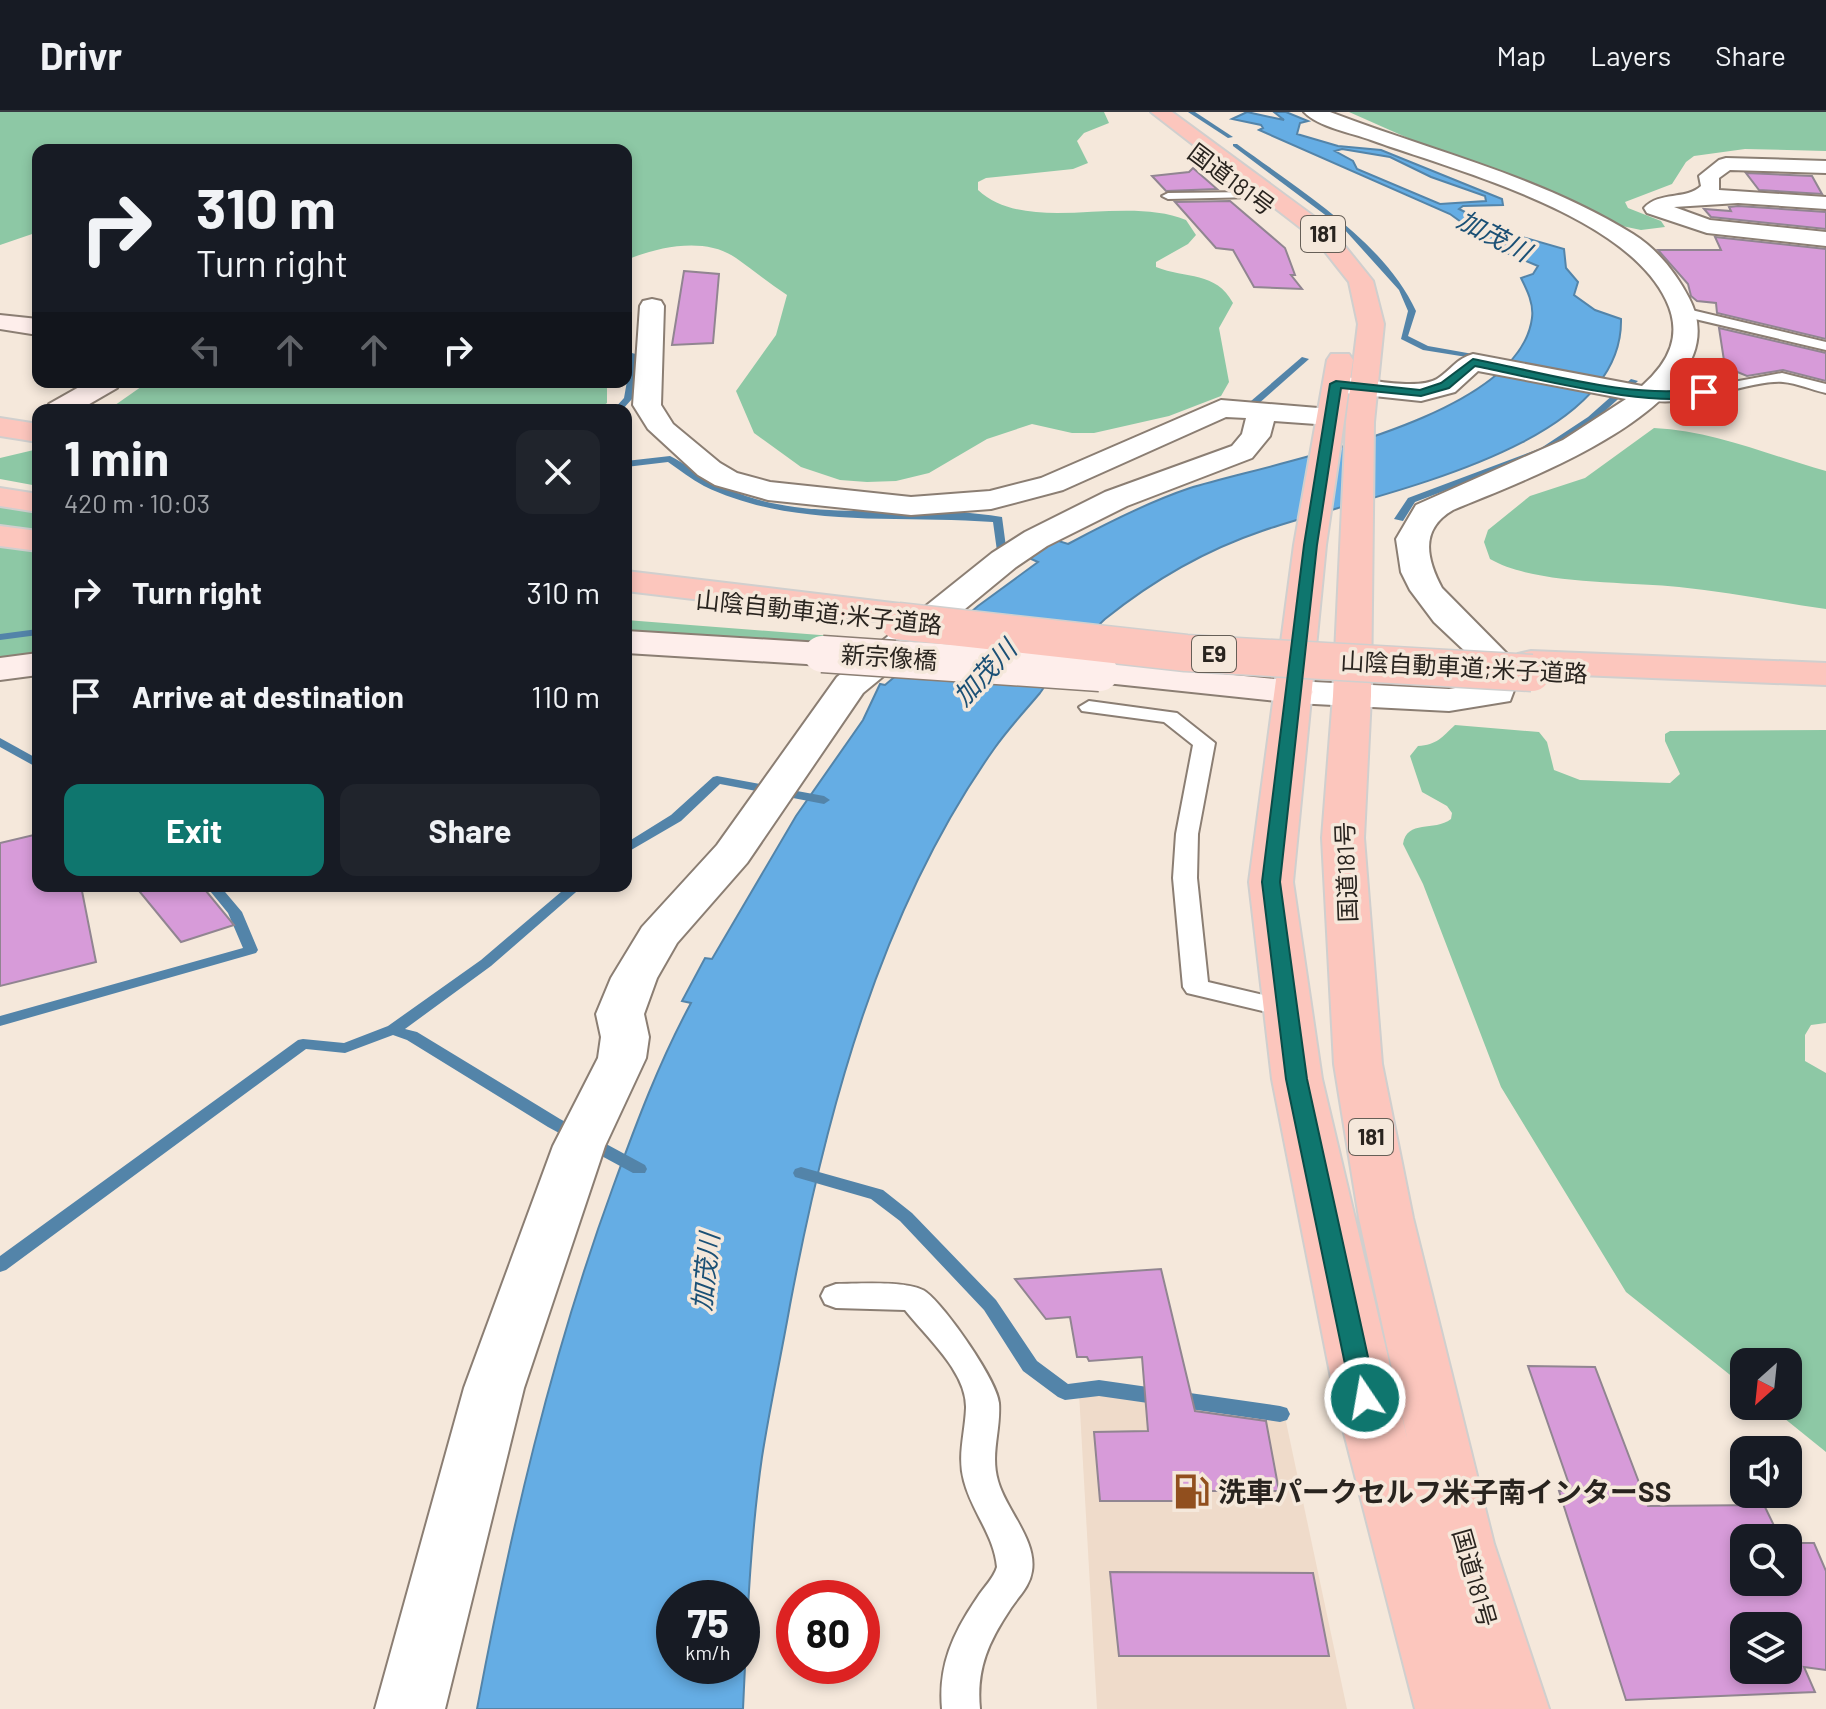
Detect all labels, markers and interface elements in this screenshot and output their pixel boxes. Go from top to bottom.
text: Drivr [40,32,122,78]
text: Map [1496,38,1546,72]
text: Layers [1590,38,1671,72]
text: Share [1715,38,1786,72]
street label: 国道181号 [1183,137,1281,221]
text: 310 m [196,173,336,240]
icon: right [64,176,168,280]
water label: 加茂川 [1453,203,1539,268]
road number: 181 [1301,216,1345,252]
text: Turn right [196,241,348,284]
icon: left [184,328,228,372]
icon: ahead [268,328,312,372]
icon: ahead [352,328,396,372]
icon: right [436,328,480,372]
pin [1670,358,1738,426]
icon: arrive [1682,370,1726,414]
text: 1 min [64,428,169,486]
button: close [516,430,600,514]
text: 420 m · 10:03 [64,487,210,518]
icon: right [64,570,108,614]
text: Turn right [132,574,262,610]
text: 310 m [527,574,600,610]
street label: 山陰自動車道;米子道路 [695,584,944,639]
water label: 加茂川 [946,631,1024,711]
road number: E9 [1192,636,1236,672]
street label: 新宗像橋 [840,639,938,674]
street label: 山陰自動車道;米子道路 [1340,646,1588,687]
icon: arrive [64,674,108,718]
text: Arrive at destination [132,678,404,714]
text: 110 m [531,678,600,714]
button: Exit [64,784,324,876]
button: Share [340,784,600,876]
street label: 国道181号 [1329,821,1362,923]
road number: 181 [1349,1119,1393,1155]
water label: 加茂川 [685,1228,724,1312]
north arrow [1730,1348,1802,1420]
map controls [1730,1348,1802,1684]
position arrow [1323,1356,1407,1440]
button: sound [1730,1436,1802,1508]
fuel station icon: 洗車パークセルフ米子南インターSS [1173,1473,1211,1511]
place label: 洗車パークセルフ米子南インターSS [1218,1474,1671,1508]
button: search [1730,1524,1802,1596]
street label: 国道181号 [1448,1525,1503,1630]
speed limit sign: 80 [776,1580,880,1684]
text: 75 [687,1598,729,1646]
button: layers [1730,1612,1802,1684]
text: km/h [685,1640,731,1664]

